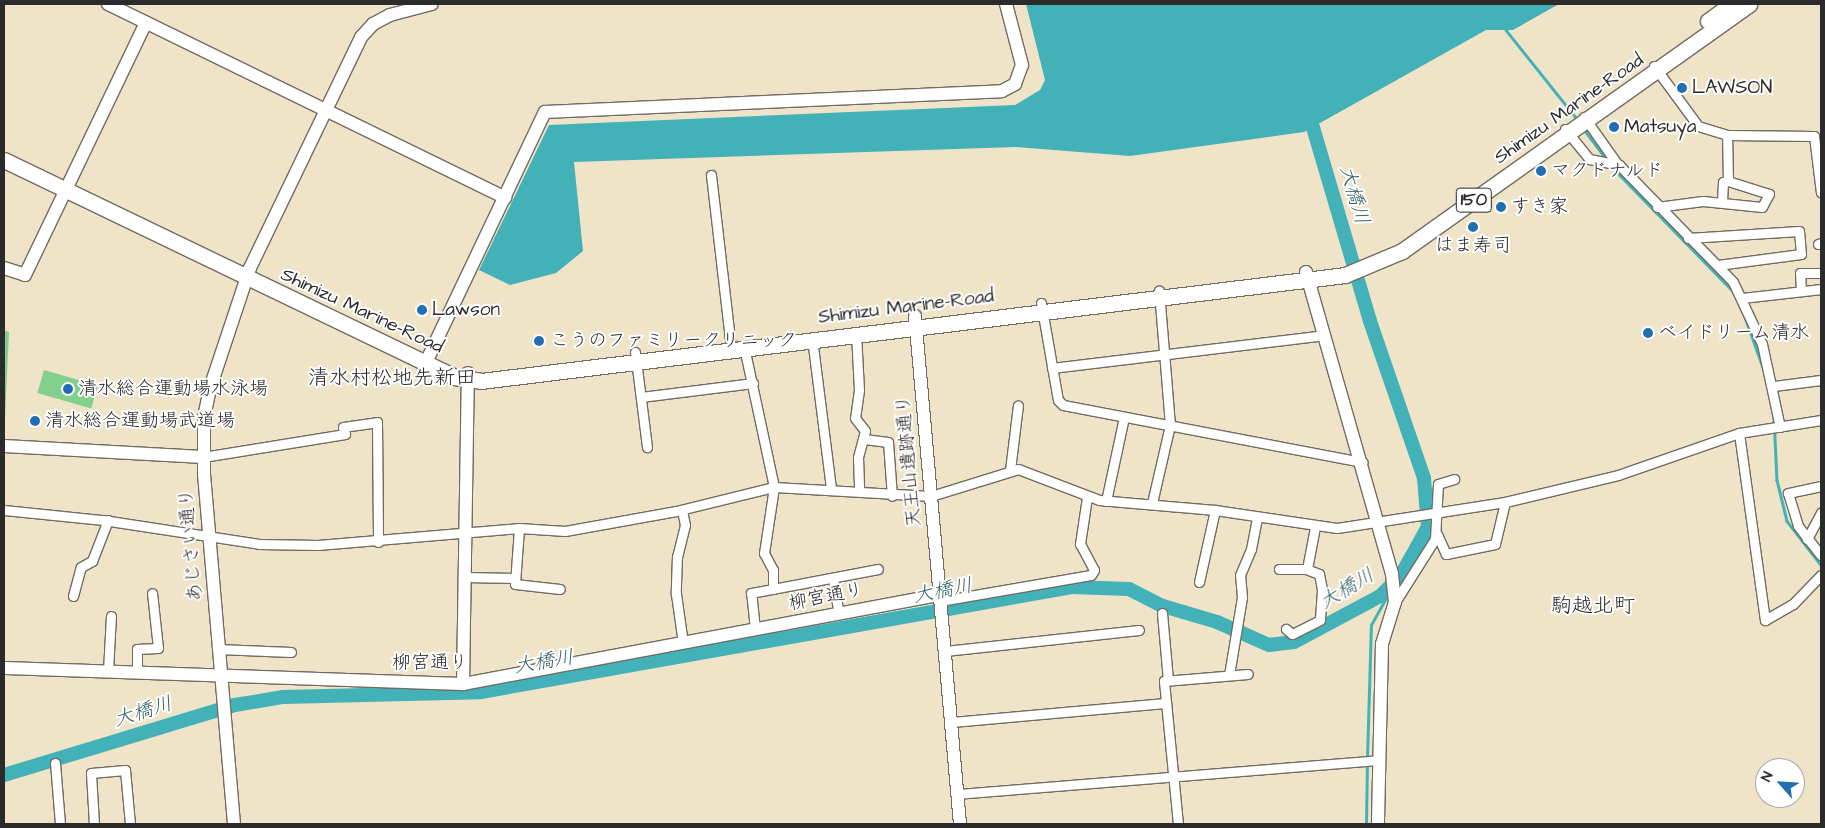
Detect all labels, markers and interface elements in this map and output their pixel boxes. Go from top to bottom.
street label: Shimizu Marine-Road [1490,49,1648,169]
place label: LAWSON [1692,77,1772,99]
marker: LAWSON [1676,82,1688,94]
place label: Matsuya [1624,116,1696,138]
marker: Matsuya [1608,121,1620,133]
place label: マクドナルド [1551,160,1665,182]
water label: 大橋川 [1334,163,1374,227]
marker: マクドナルド [1535,165,1547,177]
road number: 150 [1455,184,1493,216]
place label: すき家 [1511,196,1568,218]
marker: すき家 [1495,201,1507,213]
marker: はま寿司 [1467,221,1479,233]
place label: はま寿司 [1435,235,1511,257]
street label: Shimizu Marine-Road [277,263,447,359]
street label: Shimizu Marine-Road [817,285,995,329]
place label: Lawson [432,299,500,321]
marker: Lawson [416,304,428,316]
place label: ベイドリーム清水 [1658,322,1810,344]
marker: ベイドリーム清水 [1642,327,1654,339]
place label: こうのファミリークリニック [550,330,797,352]
marker: こうのファミリークリニック [532,334,546,348]
district label: 清水村松地先新田 [308,365,476,391]
place label: 清水総合運動場水泳場 [78,378,268,400]
marker: 清水総合運動場水泳場 [62,383,74,395]
street label: 天王山遺跡通り [892,394,926,528]
place label: 清水総合運動場武道場 [45,410,235,432]
marker: 清水総合運動場武道場 [29,415,41,427]
street label: あじさい通り [175,487,207,603]
water label: 大橋川 [1315,563,1379,615]
water label: 大橋川 [911,573,975,609]
street label: 柳宮通り [787,579,865,615]
district label: 駒越北町 [1551,593,1635,619]
water label: 大橋川 [512,645,576,679]
street label: 柳宮通り [392,652,468,674]
water label: 大橋川 [111,692,175,732]
north arrow [1755,758,1805,808]
text: N [1757,769,1778,785]

